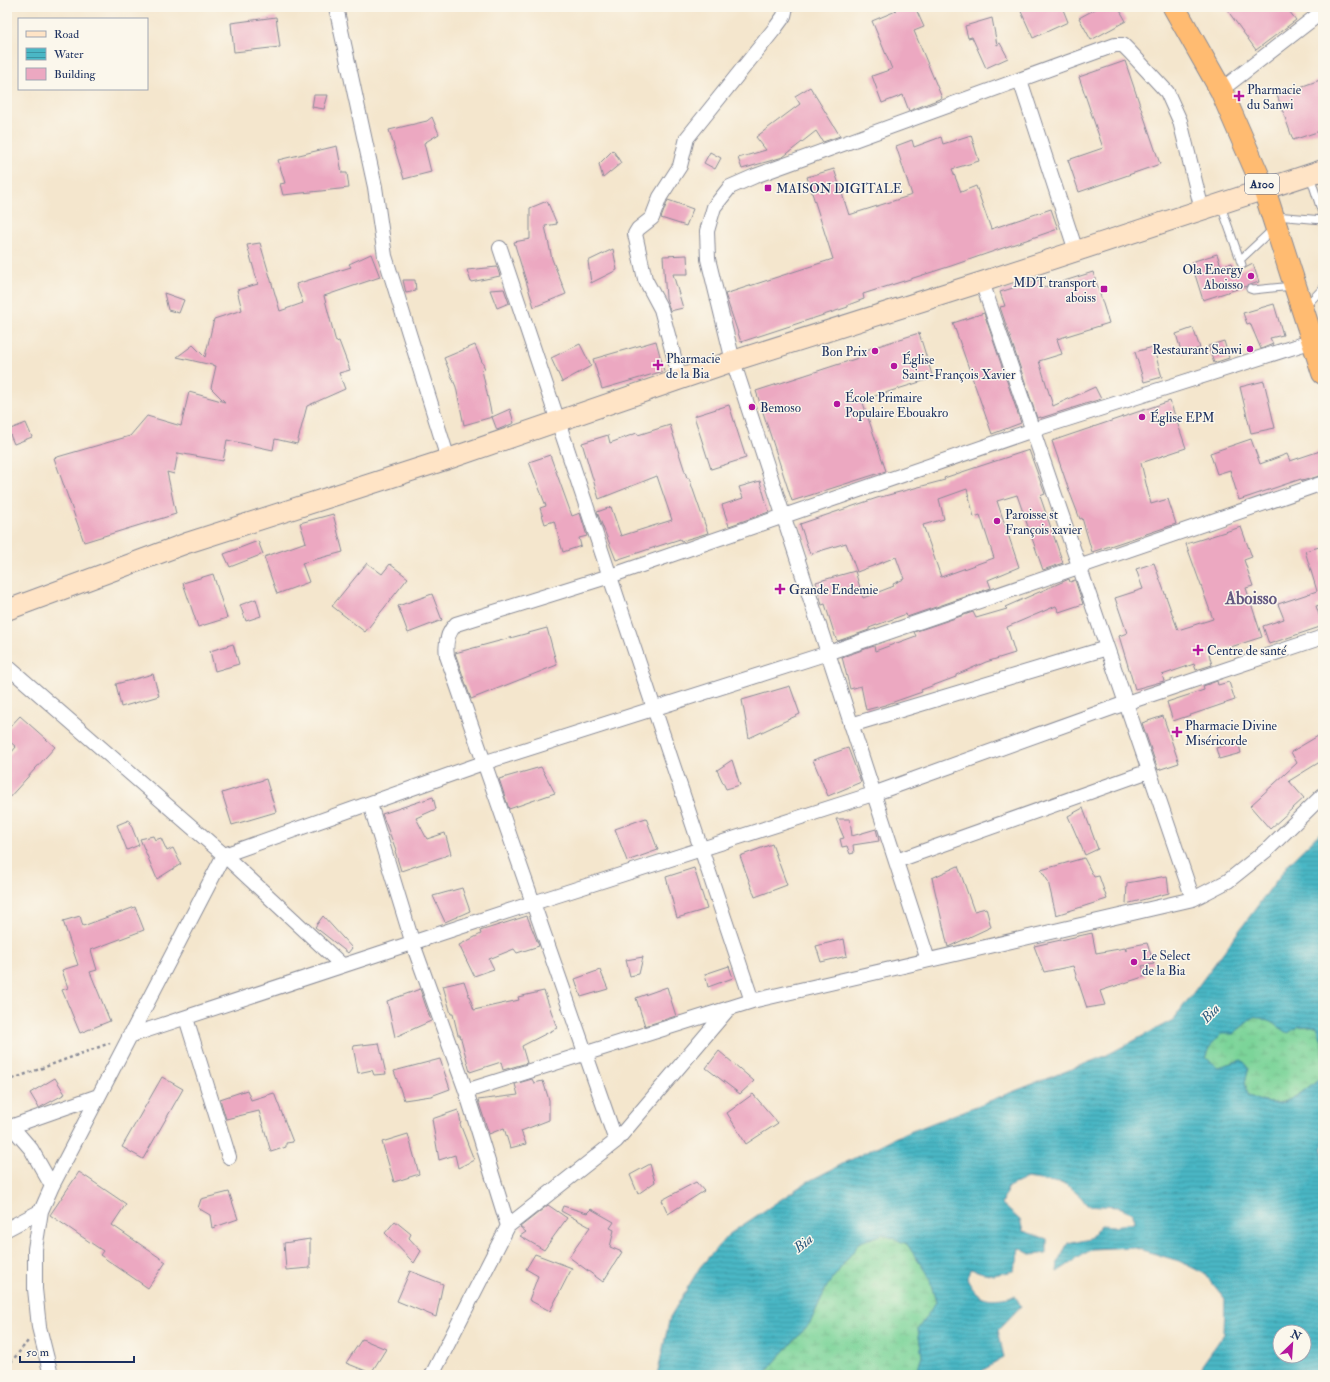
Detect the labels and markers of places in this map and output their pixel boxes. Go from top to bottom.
place label: Pharmacie du Sanwi [1247,82,1302,113]
marker: Pharmacie du Sanwi [1234,91,1244,101]
place label: MAISON DIGITALE [776,181,902,197]
marker: MAISON DIGITALE [763,183,773,193]
place label: Ola Energy Aboisso [1183,262,1243,293]
marker: Ola Energy Aboisso [1246,271,1256,281]
place label: MDT transport aboiss [1013,275,1097,306]
marker: MDT transport aboiss [1099,284,1109,294]
place label: Restaurant Sanwi [1152,342,1243,358]
place label: Bon Prix [821,344,867,360]
marker: Restaurant Sanwi [1245,344,1255,354]
marker: Bon Prix [870,346,880,356]
place label: Pharmacie de la Bia [666,351,721,382]
place label: Église Saint-François Xavier [902,351,1016,383]
marker: Pharmacie de la Bia [653,360,663,370]
marker: Église Saint-François Xavier [889,361,899,371]
place label: École Primaire Populaire Ebouakro [845,389,948,422]
marker: École Primaire Populaire Ebouakro [832,399,842,409]
place label: Bemoso [760,400,801,416]
marker: Bemoso [747,402,757,412]
place label: Église EPM [1150,409,1215,426]
marker: Église EPM [1137,412,1147,422]
place label: Paroisse st François xavier [1005,507,1082,538]
marker: Paroisse st François xavier [992,516,1002,526]
place label: Grande Endemie [789,582,879,598]
marker: Grande Endemie [774,583,786,595]
place label: Centre de santé [1207,643,1287,659]
marker: Centre de santé [1192,644,1204,656]
place label: Pharmacie Divine Miséricorde [1185,718,1278,749]
marker: Pharmacie Divine Miséricorde [1172,727,1182,737]
place label: Le Select de la Bia [1142,948,1190,979]
marker: Le Select de la Bia [1129,957,1139,967]

